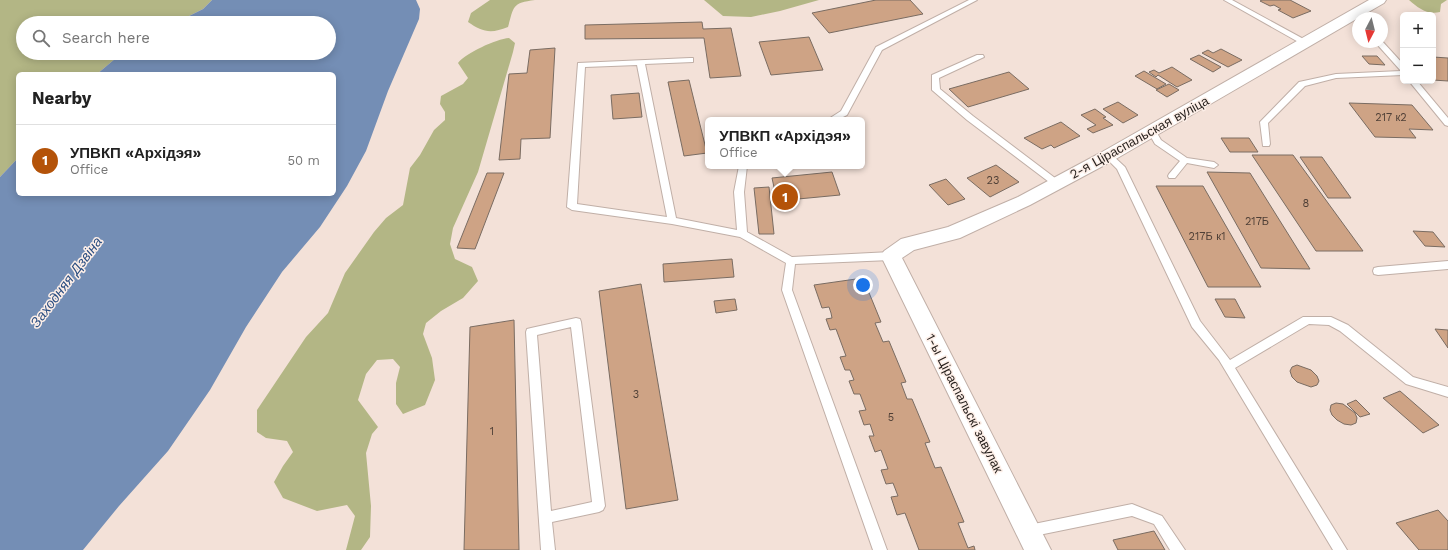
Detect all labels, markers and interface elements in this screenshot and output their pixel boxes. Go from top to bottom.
north arrow [1352,12,1388,48]
map controls [1400,12,1436,84]
button: + [1400,12,1436,48]
search box [16,16,336,60]
icon: search [30,27,52,49]
text: Search here [62,29,150,47]
button: − [1400,48,1436,84]
text: Nearby [32,88,91,108]
street label: 2-я Ціраспальская вуліца [1067,93,1212,182]
house number: 217 к2 [1375,111,1407,124]
popup [705,117,865,169]
text: УПВКП «Архідэя» [719,127,851,145]
text: УПВКП «Архідэя» [70,144,201,162]
text: Office [719,145,757,160]
text: 1 [42,153,48,168]
text: 50 m [288,153,320,168]
text: Office [70,162,108,177]
house number: 23 [987,174,999,187]
pin: 1 [772,182,798,212]
house number: 8 [1303,197,1310,210]
house number: 217Б [1245,215,1269,228]
house number: 217Б к1 [1189,230,1225,243]
water label: Заходняя Дзвіна [27,234,105,330]
your location [853,275,873,295]
street label: 1-ы Ціраспальскі завулак [923,331,1006,475]
house number: 3 [633,388,639,401]
house number: 5 [888,411,894,424]
house number: 1 [490,425,494,438]

